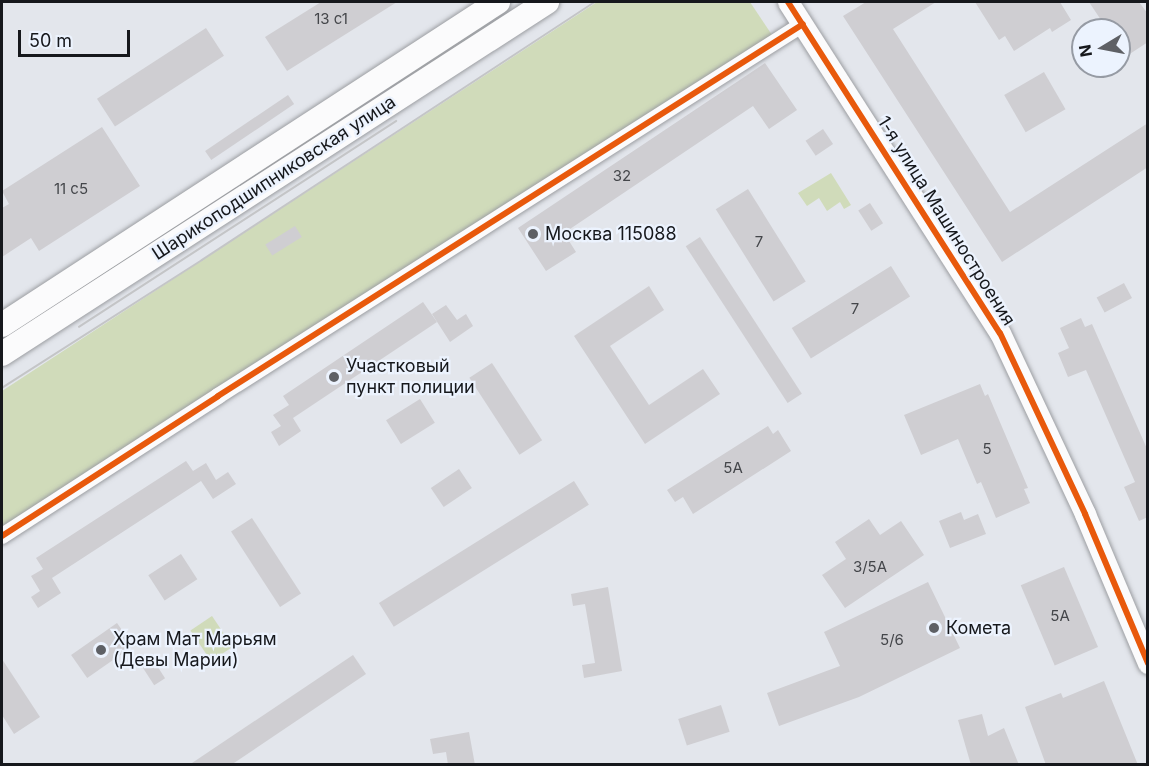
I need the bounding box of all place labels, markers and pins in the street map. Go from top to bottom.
place label: Москва 115088 [545,223,677,245]
marker: Москва 115088 [526,227,540,241]
place label: Участковый пункт полиции [346,356,475,398]
marker: Участковый пункт полиции [327,370,341,384]
place label: Комета [946,617,1011,639]
marker: Комета [927,621,941,635]
place label: Храм Мат Марьям (Девы Марии) [113,629,277,672]
marker: Храм Мат Марьям (Девы Марии) [94,643,108,657]

